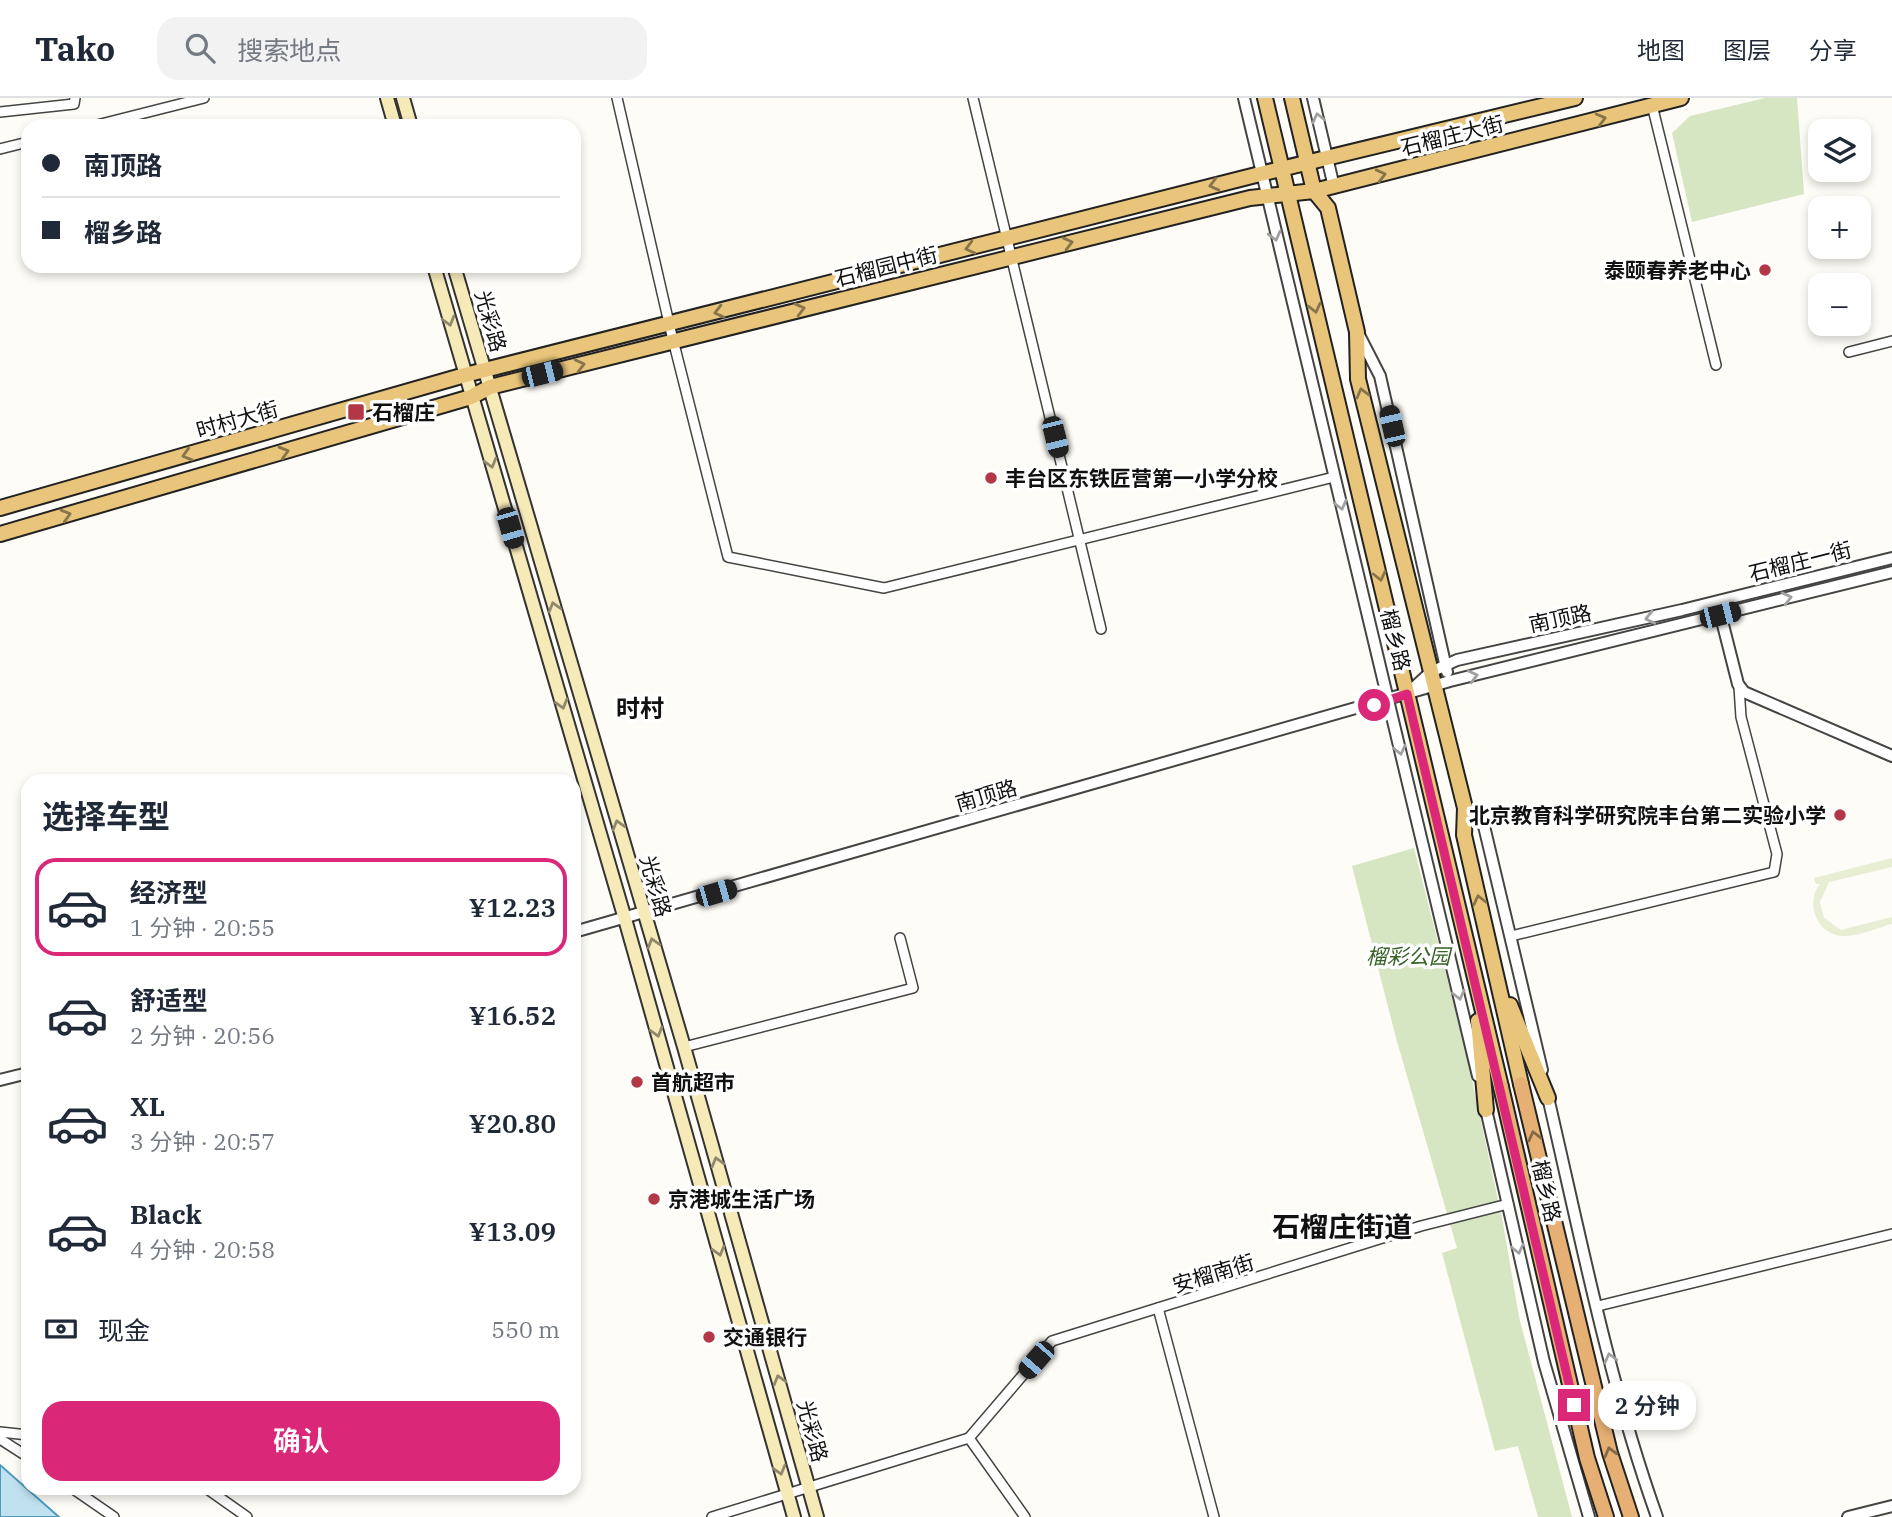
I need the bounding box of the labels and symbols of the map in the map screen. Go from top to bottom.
street label: 石榴庄大街 [1398,109,1506,161]
one-way arrow [1595,112,1607,127]
one-way arrow [1312,113,1326,125]
one-way arrow [1375,169,1387,183]
one-way arrow [1209,177,1221,192]
one-way arrow [1267,230,1281,242]
one-way arrow [1062,237,1074,251]
street label: 石榴园中街 [832,240,940,292]
one-way arrow [964,240,976,254]
place label: 泰颐春养老中心 [1604,256,1751,284]
marker: 泰颐春养老中心 [1757,262,1773,278]
street label: 光彩路 [469,287,513,355]
one-way arrow [1307,301,1321,313]
one-way arrow [794,303,806,317]
one-way arrow [713,304,725,319]
one-way arrow [441,314,456,326]
car [520,359,565,389]
one-way arrow [574,359,586,373]
one-way arrow [1356,387,1370,399]
street label: 时村大街 [193,394,281,444]
place label: 石榴庄 [372,398,435,426]
marker: 石榴庄 [346,402,366,422]
car [1378,403,1407,449]
car [1040,414,1071,460]
one-way arrow [278,445,290,460]
one-way arrow [182,446,194,461]
one-way arrow [482,456,497,468]
place label: 丰台区东铁匠营第一小学分校 [1005,464,1278,492]
marker: 丰台区东铁匠营第一小学分校 [983,470,999,486]
one-way arrow [1333,499,1347,511]
car [495,505,526,551]
one-way arrow [59,509,71,524]
street label: 石榴庄一街 [1746,535,1854,587]
one-way arrow [1371,570,1386,582]
one-way arrow [1780,592,1792,606]
street label: 南顶路 [1526,598,1594,638]
car [1698,600,1743,630]
one-way arrow [548,601,563,613]
street label: 榴乡路 [1375,606,1417,674]
one-way arrow [1644,610,1656,624]
one-way arrow [1467,669,1479,684]
route start [1358,689,1390,721]
district label: 时村 [616,692,664,724]
one-way arrow [553,698,568,710]
one-way arrow [1392,744,1407,756]
street label: 南顶路 [952,773,1020,817]
place label: 北京教育科学研究院丰台第二实验小学 [1469,801,1826,829]
marker: 北京教育科学研究院丰台第二实验小学 [1832,807,1848,823]
one-way arrow [612,819,627,831]
street label: 光彩路 [634,852,678,920]
car [693,877,740,909]
one-way arrow [1473,894,1487,906]
one-way arrow [647,937,661,949]
park label: 榴彩公园 [1366,942,1453,970]
one-way arrow [1450,989,1465,1001]
one-way arrow [649,1026,663,1038]
place label: 首航超市 [651,1068,735,1096]
marker: 首航超市 [629,1074,645,1090]
one-way arrow [1527,1130,1542,1142]
one-way arrow [710,1156,725,1168]
street label: 榴乡路 [1526,1157,1568,1225]
place label: 京港城生活广场 [668,1185,815,1213]
marker: 京港城生活广场 [646,1191,662,1207]
district label: 石榴庄街道 [1272,1208,1412,1245]
one-way arrow [1510,1243,1524,1255]
one-way arrow [710,1245,725,1257]
street label: 安榴南街 [1169,1247,1257,1299]
place label: 交通银行 [723,1323,807,1351]
marker: 交通银行 [701,1329,717,1345]
car [1015,1337,1058,1383]
one-way arrow [1604,1352,1618,1364]
one-way arrow [773,1375,787,1387]
callout: 2 分钟 [1598,1380,1696,1430]
route end [1558,1389,1590,1421]
street label: 光彩路 [791,1397,835,1465]
one-way arrow [1604,1446,1619,1458]
one-way arrow [772,1464,787,1476]

